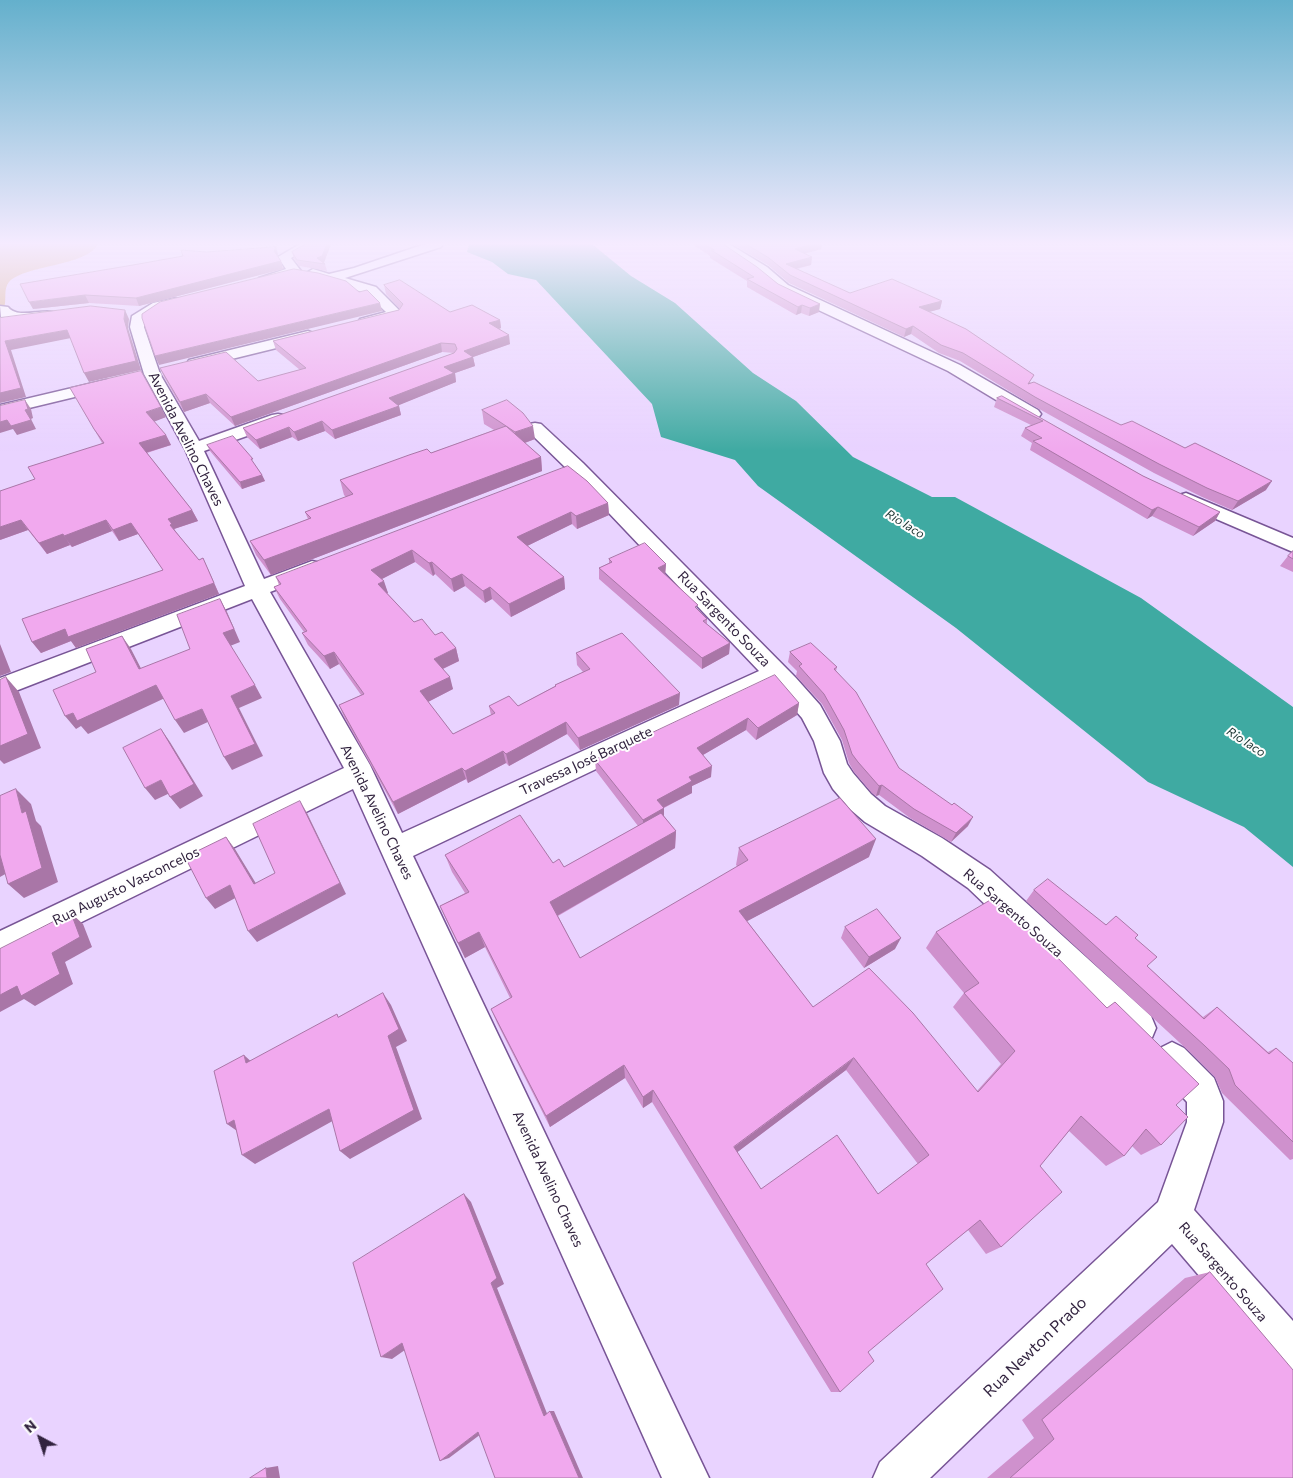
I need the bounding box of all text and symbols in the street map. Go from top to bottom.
street label: Avenida Avelino Chaves [145,369,227,509]
water label: Rio Iaco [883,506,927,542]
street label: Rua Sargento Souza [674,568,774,670]
street label: Travessa José Barquete [517,723,655,799]
water label: Rio Iaco [1224,724,1268,760]
street label: Avenida Avelino Chaves [337,742,417,882]
street label: Rua Augusto Vasconcelos [50,843,202,929]
street label: Rua Sargento Souza [960,865,1066,961]
street label: Avenida Avelino Chaves [509,1108,587,1250]
street label: Rua Sargento Souza [1175,1219,1271,1325]
street label: Rua Newton Prado [979,1293,1091,1401]
north arrow [15,1413,65,1463]
text: N [21,1416,40,1436]

